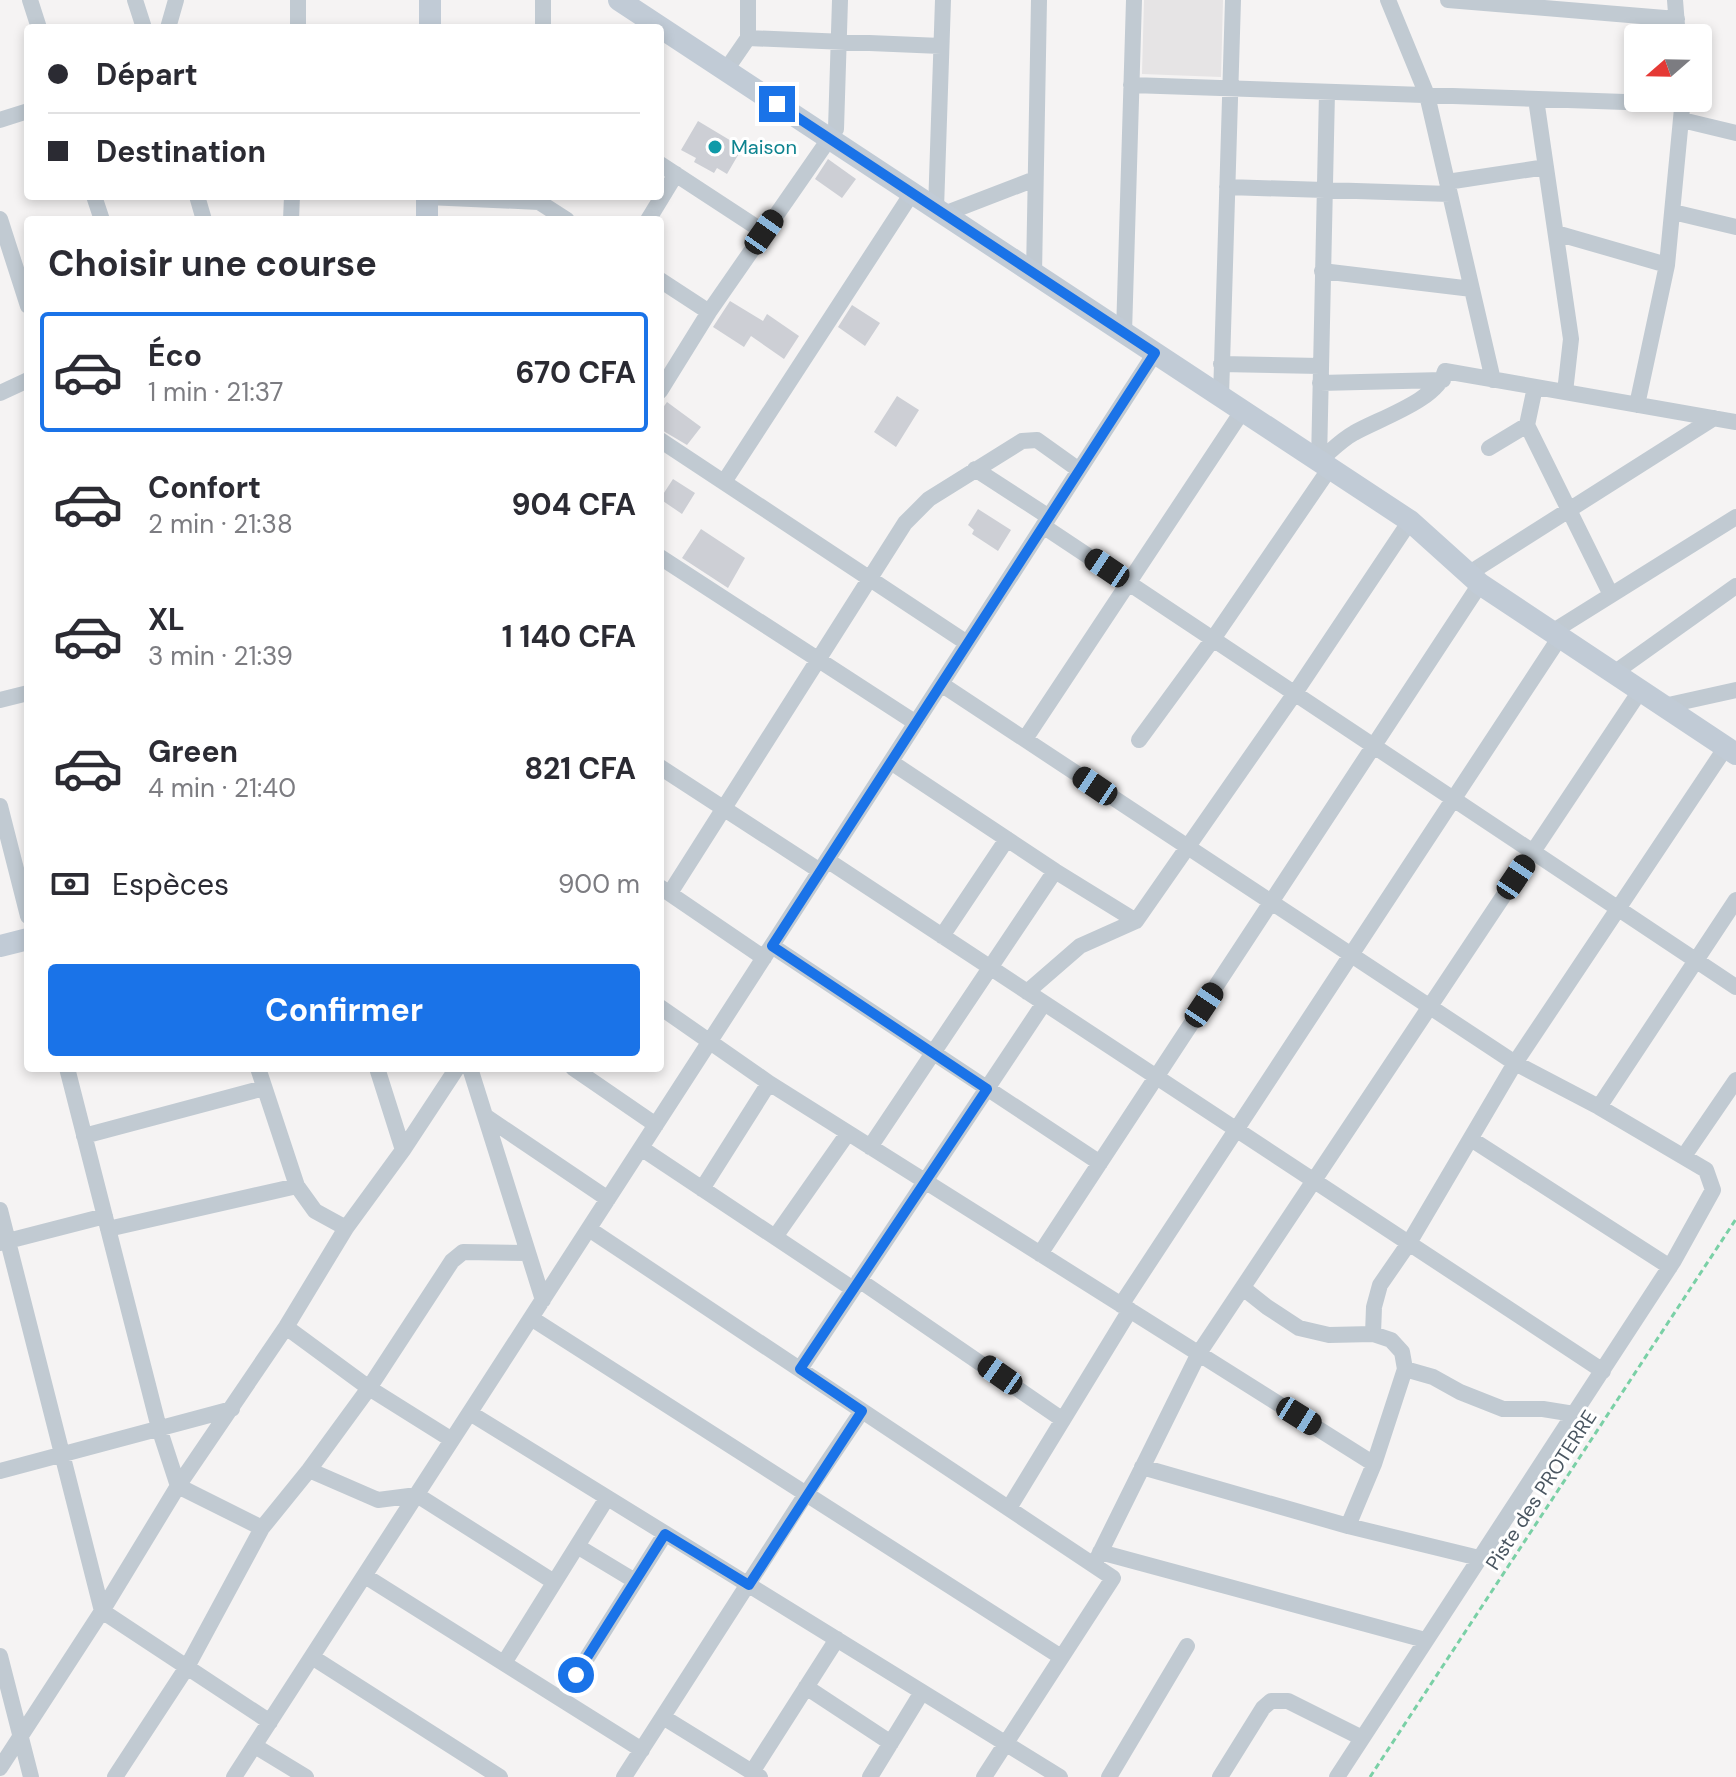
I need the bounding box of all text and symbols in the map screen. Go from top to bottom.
north arrow [1624,24,1712,112]
map controls [1624,24,1712,112]
text: Départ [96,55,198,94]
route end [759,86,795,122]
text: Destination [96,132,266,171]
place label: Maison [731,134,797,160]
marker: Maison [706,138,724,156]
car [740,205,788,259]
text: Choisir une course [48,240,377,287]
icon: car [52,336,124,408]
text: Éco [148,336,202,375]
text: 670 CFA [515,353,636,392]
text: 1 min · 21:37 [148,375,284,409]
icon: car [52,468,124,540]
text: Confort [148,468,261,507]
text: 904 CFA [511,485,636,524]
text: 2 min · 21:38 [148,507,293,541]
car [1080,545,1134,591]
icon: car [52,600,124,672]
text: XL [148,600,185,639]
text: 1 140 CFA [502,617,636,656]
text: 3 min · 21:39 [148,639,293,673]
icon: car [52,732,124,804]
text: Green [148,732,238,771]
text: 821 CFA [524,749,636,788]
car [1068,763,1122,809]
text: 4 min · 21:40 [148,771,296,805]
car [1493,850,1539,904]
icon: cash [48,862,92,906]
text: Espèces [112,865,229,904]
text: 900 m [558,867,640,901]
button: Confirmer [48,964,640,1056]
car [1181,978,1227,1032]
car [973,1351,1027,1399]
car [1272,1393,1326,1439]
street label: Piste des PROTERRE [1480,1405,1602,1575]
route start [558,1657,594,1693]

